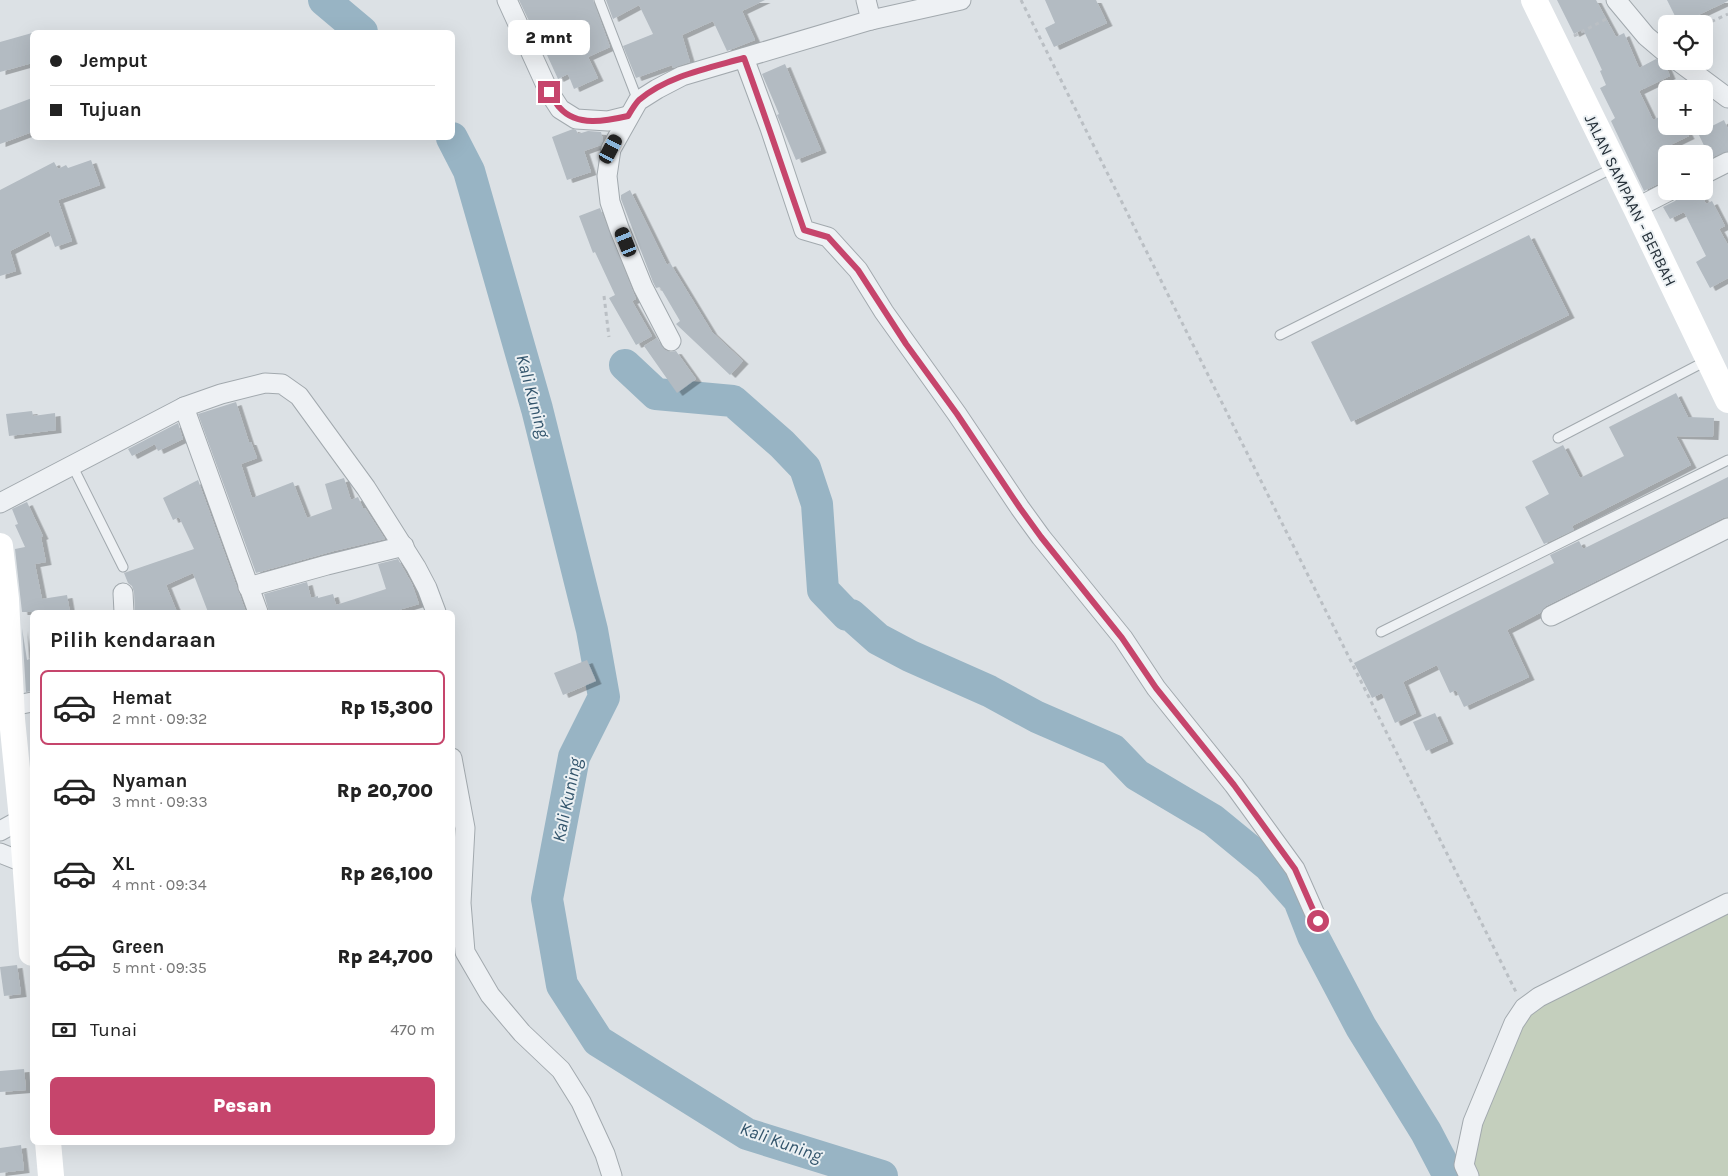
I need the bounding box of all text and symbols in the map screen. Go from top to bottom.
map controls [1658,15,1713,200]
button: locate [1658,15,1713,70]
callout: 2 mnt [508,19,590,54]
text: 2 mnt [526,28,572,47]
text: Jemput [80,50,148,72]
button: + [1658,80,1713,135]
route end [538,81,560,103]
text: Tujuan [80,99,142,121]
street label: JALAN SAMPAAN - BERBAH [1581,111,1680,289]
car [597,132,624,166]
button: − [1658,145,1713,200]
car [613,225,638,259]
water label: Kali Kuning [511,352,555,441]
text: Pilih kendaraan [50,627,216,653]
icon: car [52,685,97,730]
text: Hemat [112,687,172,709]
text: Rp 15,300 [341,697,433,719]
text: 2 mnt · 09:32 [112,709,207,728]
water label: Kali Kuning [547,755,587,844]
icon: car [52,768,97,813]
text: Nyaman [112,770,187,792]
text: Rp 20,700 [337,780,433,802]
text: 3 mnt · 09:33 [112,792,208,811]
icon: car [52,851,97,896]
text: XL [112,853,134,875]
text: Rp 26,100 [340,863,433,885]
text: 4 mnt · 09:34 [112,875,207,894]
route start [1307,910,1329,932]
icon: car [52,934,97,979]
text: Green [112,936,164,958]
text: Rp 24,700 [338,946,433,968]
text: 5 mnt · 09:35 [112,958,207,977]
icon: cash [50,1016,78,1044]
text: Tunai [90,1019,137,1041]
text: 470 m [390,1020,435,1039]
button: Pesan [50,1077,435,1135]
water label: Kali Kuning [737,1117,826,1167]

